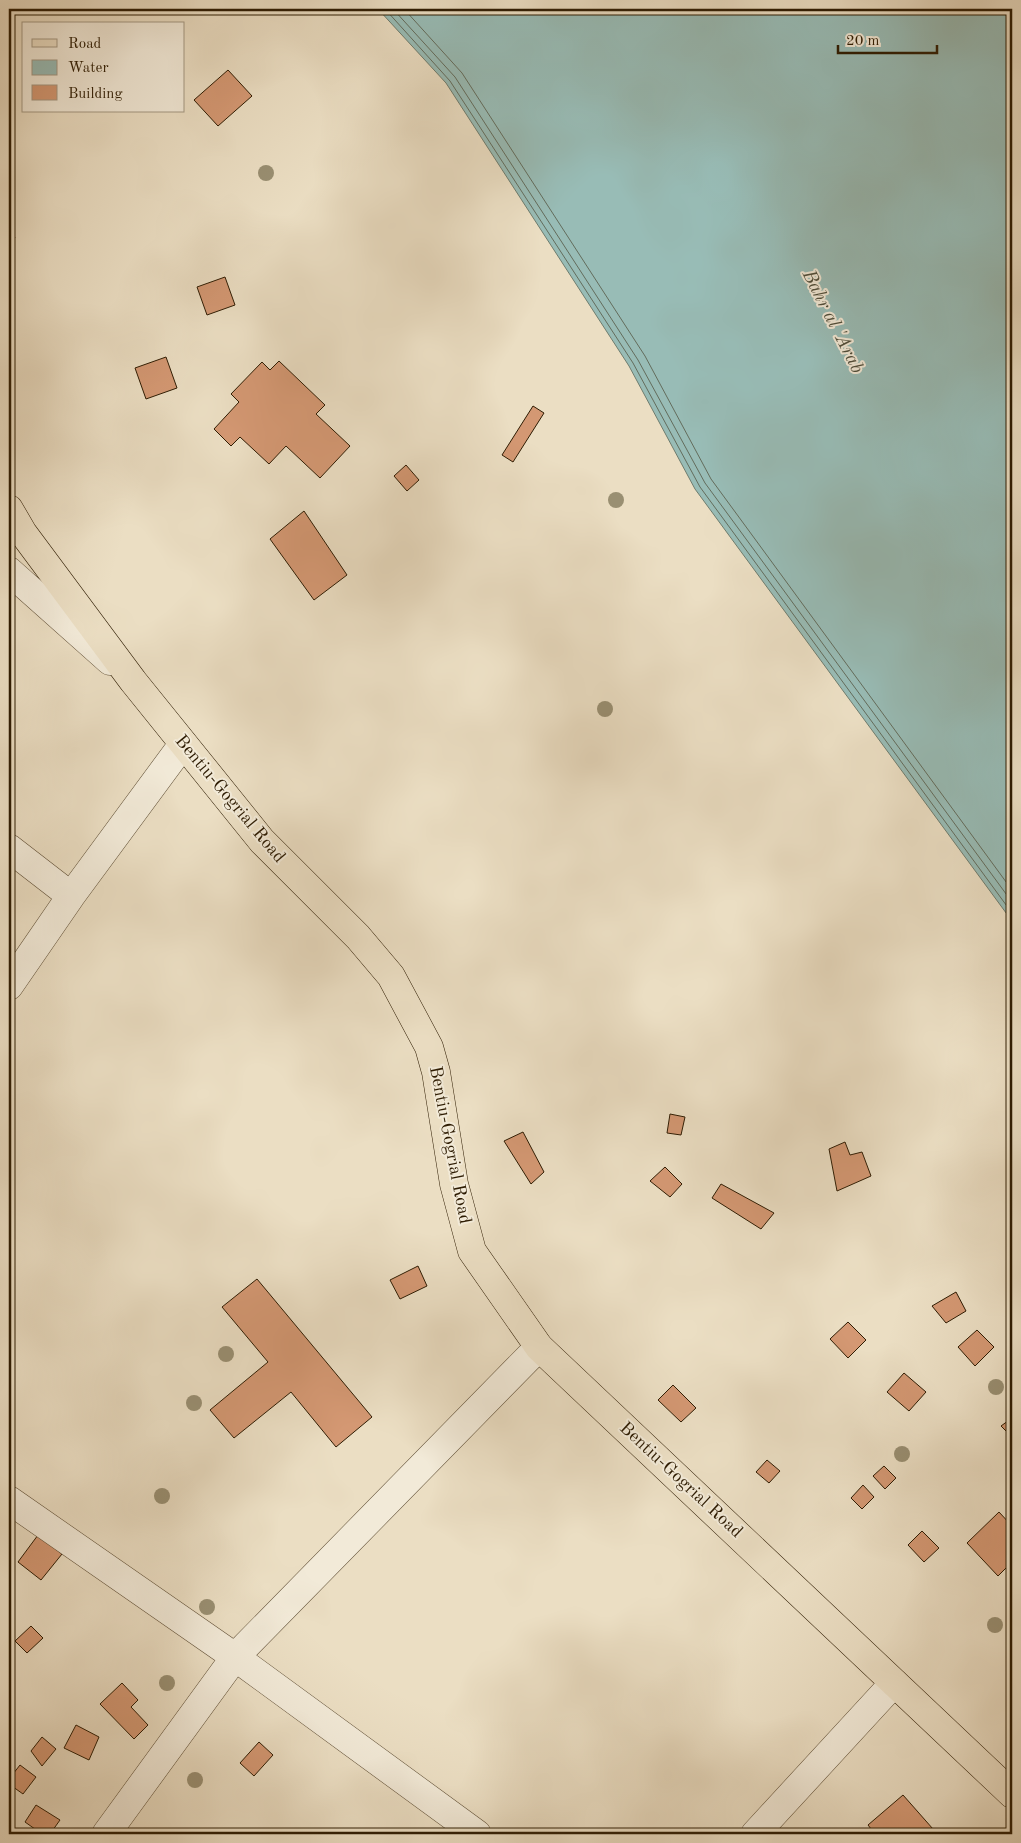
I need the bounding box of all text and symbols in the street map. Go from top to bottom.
legend [22,22,185,112]
scale bar [838,22,937,54]
text: 20 m [846,34,880,49]
text: Road [68,37,102,52]
text: Water [68,61,109,76]
text: Building [68,87,123,102]
water label: Bahr al 'Arab [797,266,866,377]
street label: Bentiu-Gogrial Road [171,732,289,866]
street label: Bentiu-Gogrial Road [426,1064,474,1226]
street label: Bentiu-Gogrial Road [616,1419,746,1541]

